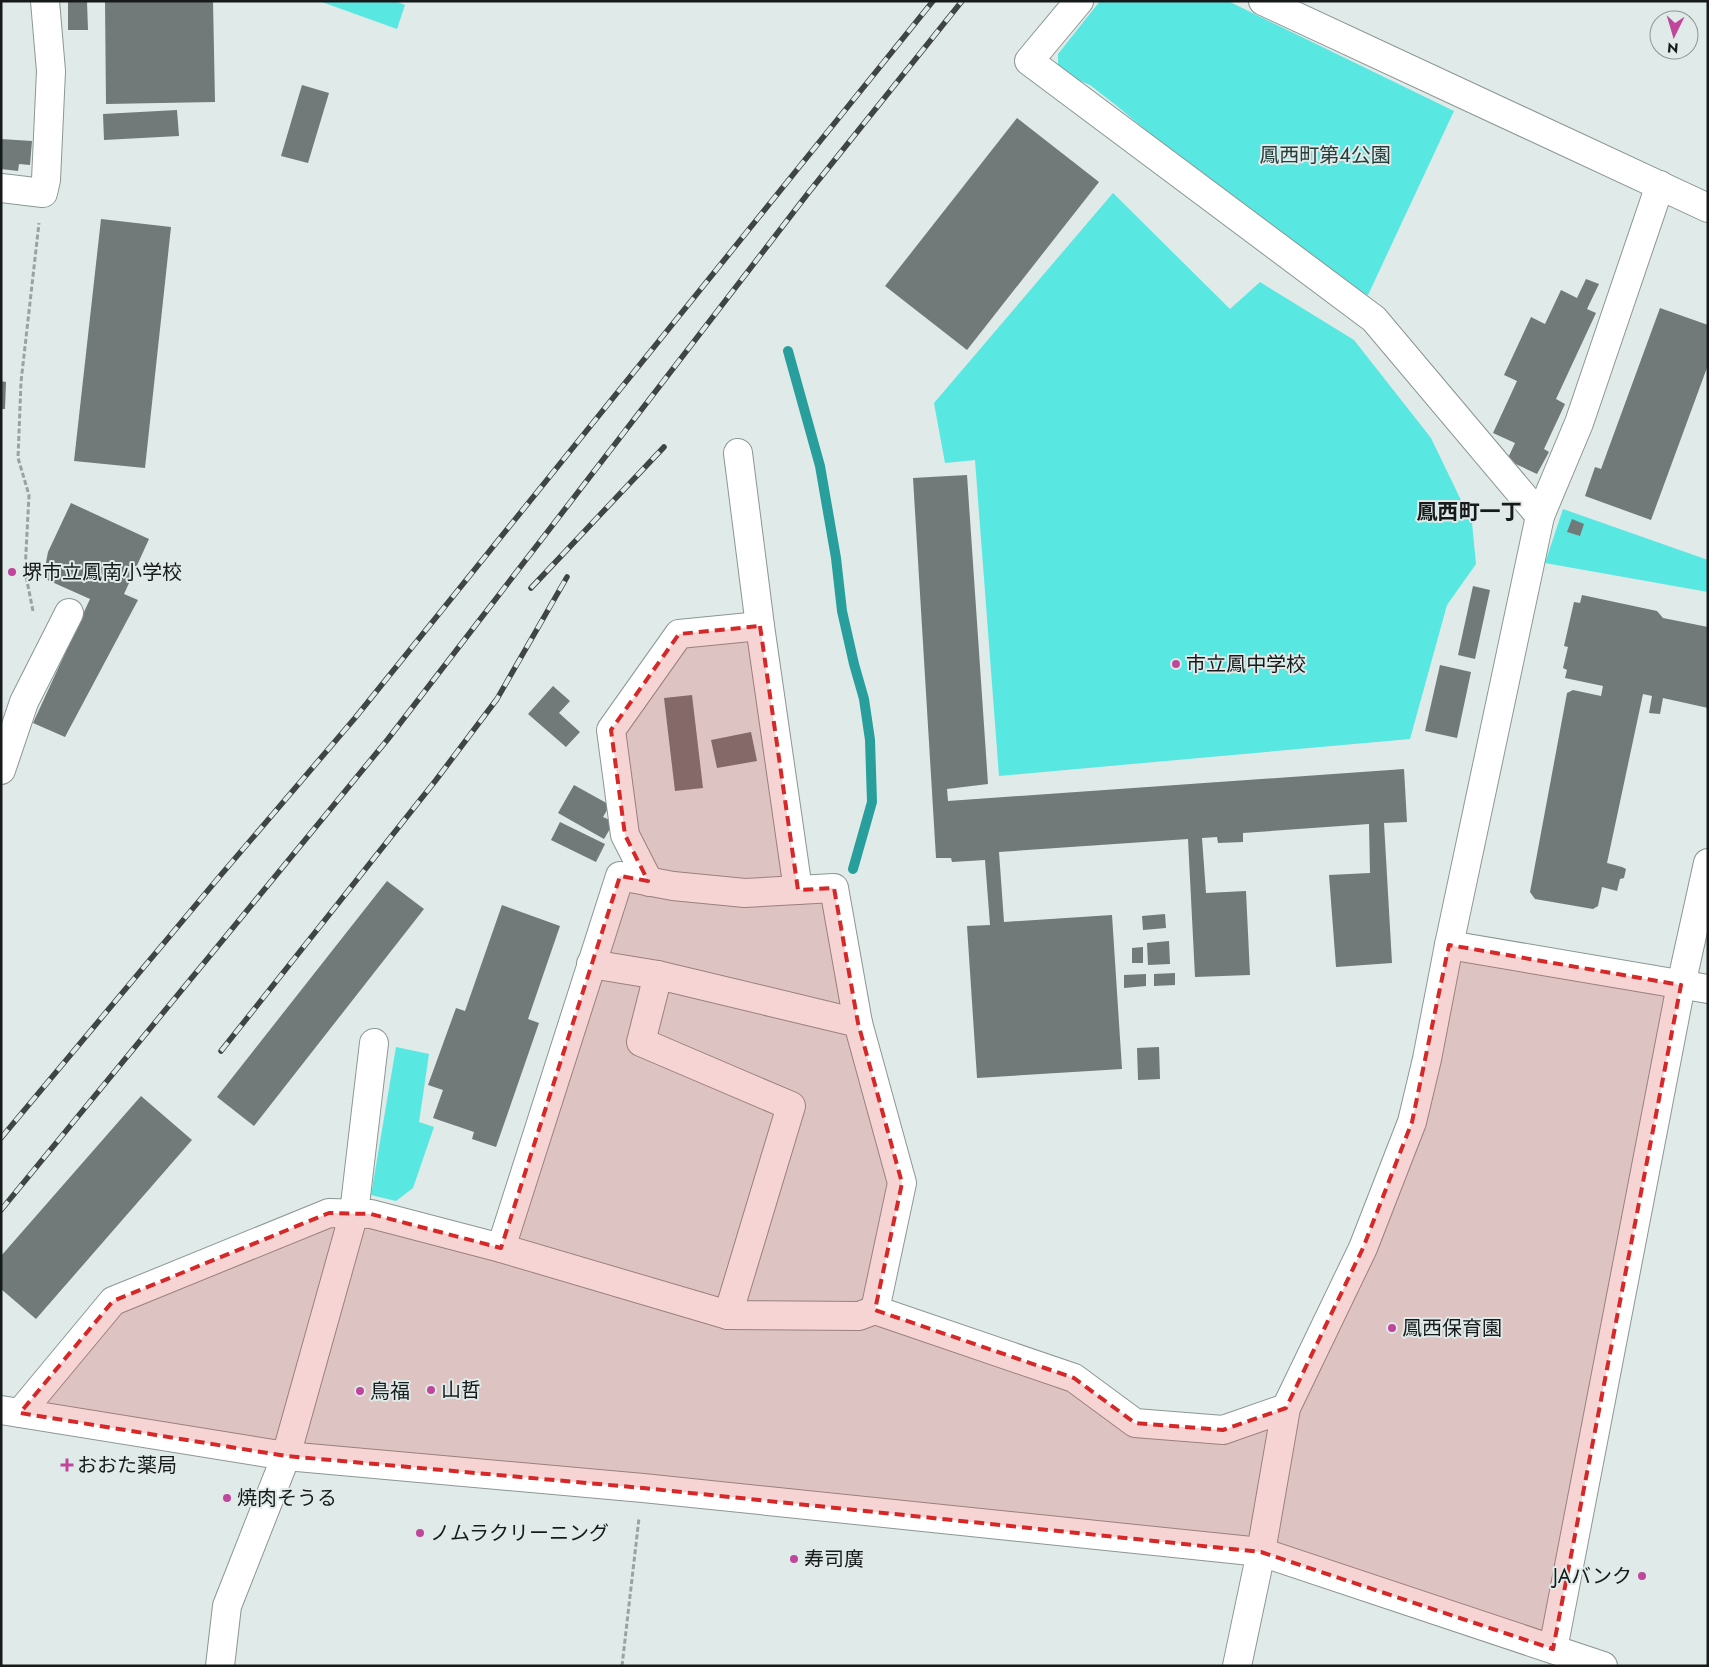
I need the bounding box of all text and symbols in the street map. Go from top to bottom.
north arrow [1649,10,1699,60]
text: N [1666,38,1679,58]
park label: 鳳西町第4公園 [1259,141,1391,170]
district label: 鳳西町一丁 [1417,497,1522,527]
place label: 堺市立鳳南小学校 [22,558,182,587]
marker: 堺市立鳳南小学校 [6,566,18,578]
place label: 市立鳳中学校 [1186,650,1306,679]
marker: 市立鳳中学校 [1170,658,1182,670]
place label: 鳳西保育園 [1402,1314,1502,1343]
marker: 鳳西保育園 [1386,1322,1398,1334]
place label: 山哲 [441,1376,481,1405]
place label: 鳥福 [370,1377,410,1406]
marker: 山哲 [425,1384,437,1396]
marker: 鳥福 [354,1385,366,1397]
place label: おおた薬局 [77,1451,177,1480]
marker: おおた薬局 [61,1459,73,1471]
place label: 焼肉そうる [237,1484,337,1513]
marker: 焼肉そうる [221,1492,233,1504]
place label: ノムラクリーニング [430,1519,609,1548]
marker: ノムラクリーニング [414,1527,426,1539]
place label: 寿司廣 [804,1545,864,1574]
marker: 寿司廣 [788,1553,800,1565]
place label: JAバンク [1550,1562,1632,1591]
marker: JAバンク [1636,1570,1648,1582]

